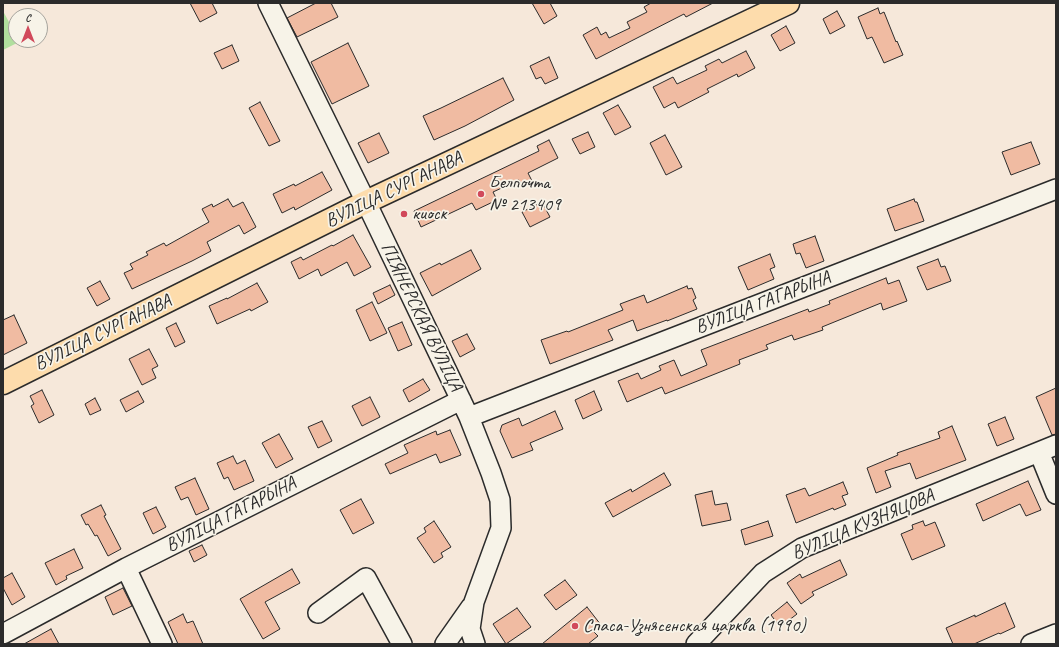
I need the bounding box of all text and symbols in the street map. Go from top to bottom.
north arrow [8,8,48,48]
text: С [25,10,31,24]
street label: ВУЛІЦА СУРГАНАВА [322,147,466,233]
place label: Белпочта № 213409 [489,172,561,216]
marker: Белпочта № 213409 [476,189,486,199]
place label: киоск [412,203,446,225]
marker: киоск [399,209,409,219]
street label: ПІЯНЕРСКАЯ ВУЛІЦА [375,239,467,395]
street label: ВУЛІЦА ГАГАРЫНА [692,267,834,339]
street label: ВУЛІЦА СУРГАНАВА [31,290,175,376]
street label: ВУЛІЦА ГАГАРЫНА [162,472,300,558]
street label: ВУЛІЦА КУЗНЯЦОВА [788,485,938,565]
place label: Спаса-Узнясенская царква (1990) [583,615,806,637]
marker: Спаса-Узнясенская царква (1990) [570,621,580,631]

